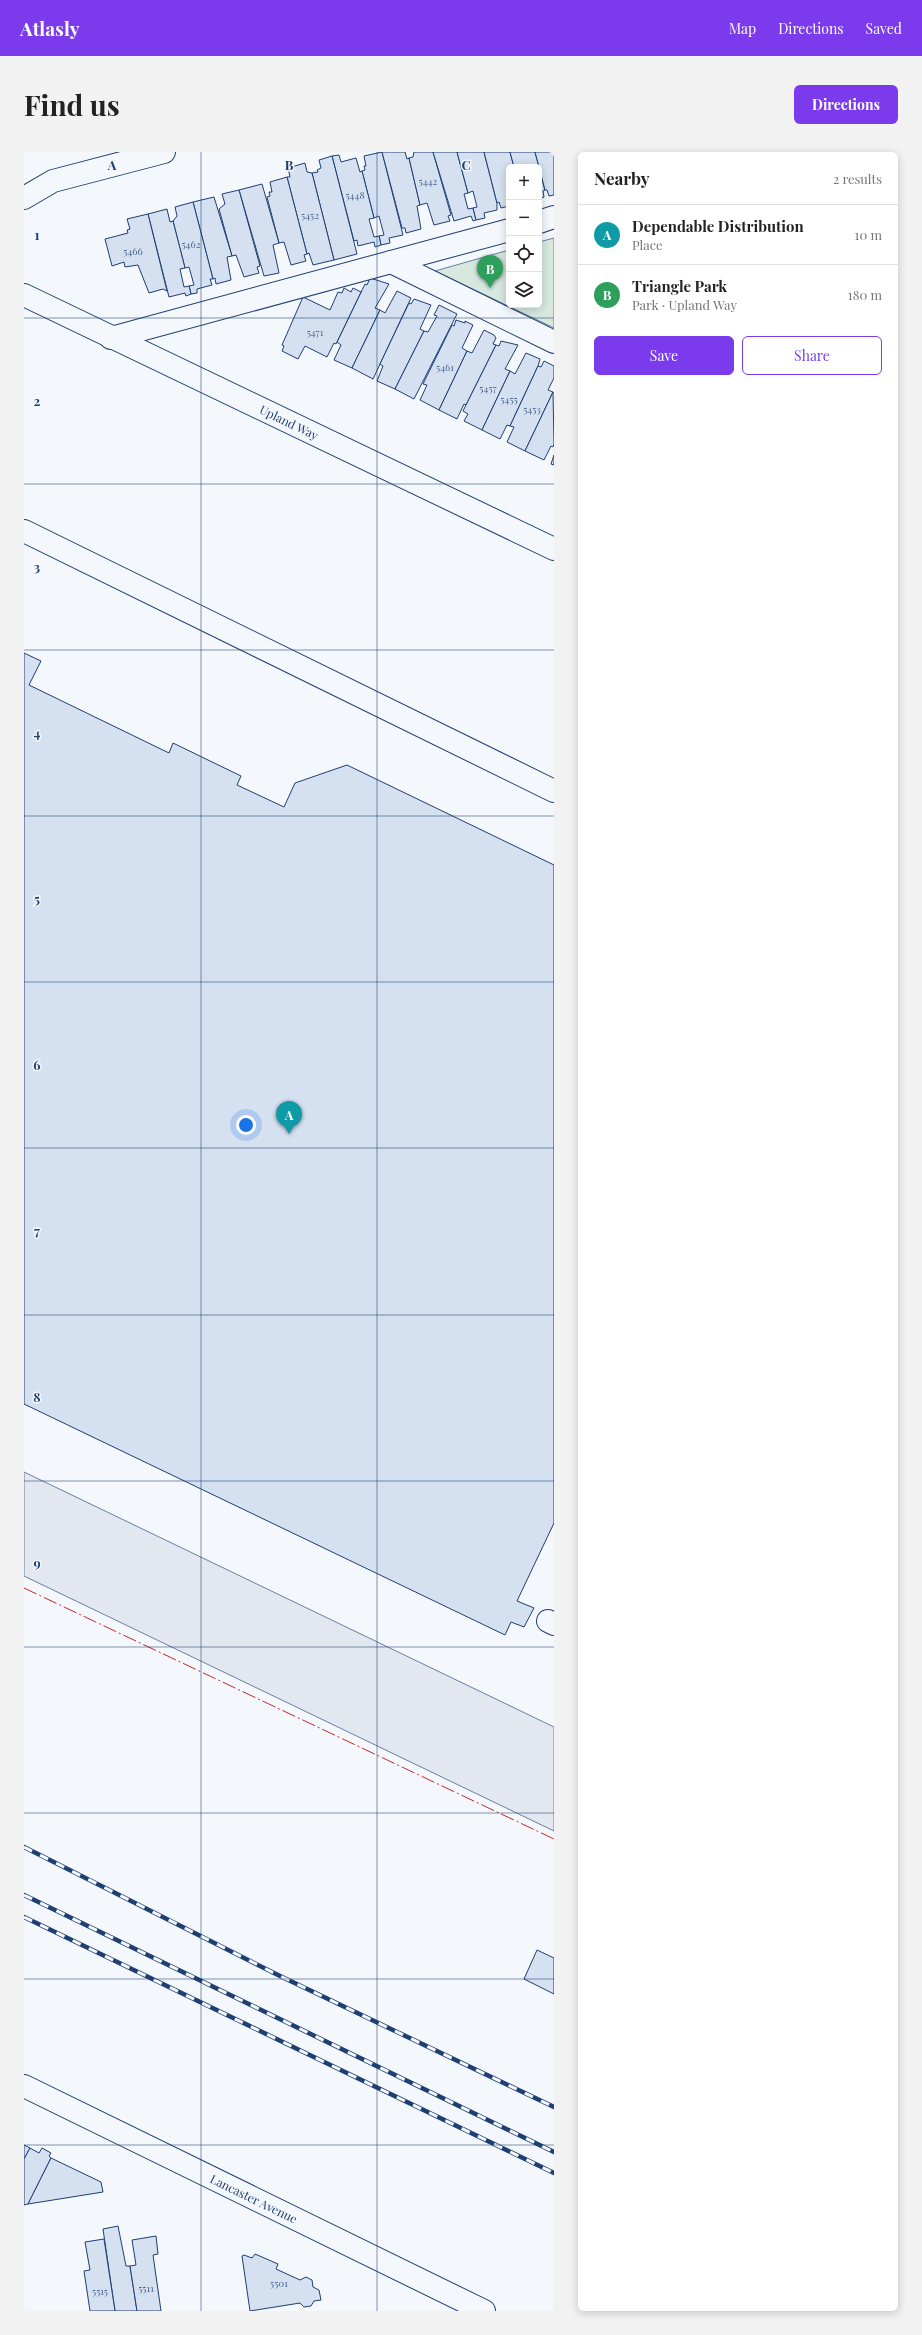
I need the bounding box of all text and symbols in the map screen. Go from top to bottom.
text: Atlasly [20,15,80,41]
text: Map [729,19,756,38]
text: Directions [778,19,844,38]
text: Saved [866,19,902,38]
button: Directions [794,85,898,124]
text: Find us [24,86,120,123]
text: A [107,156,117,173]
text: B [285,156,294,173]
text: C [461,156,471,173]
map controls [506,164,542,308]
button: + [506,164,542,200]
text: Nearby [594,167,649,189]
text: 2 results [833,170,882,187]
house number: 5442 [419,174,438,188]
house number: 5448 [345,188,365,202]
button: − [506,200,542,236]
house number: 5452 [301,208,319,222]
text: Dependable Distribution [632,216,804,236]
text: 1 [35,226,40,243]
text: A [603,226,611,243]
text: 10 m [855,226,882,243]
button: locate [506,236,542,272]
text: Place [632,236,663,253]
house number: 5462 [181,237,201,251]
house number: 5466 [123,244,143,258]
pin: B [477,255,503,288]
button: layers [506,272,542,308]
text: Triangle Park [632,276,727,296]
text: B [603,286,611,303]
text: 180 m [848,286,882,303]
text: Park · Upland Way [632,296,737,313]
house number: 5471 [307,325,324,339]
button: Save [594,336,734,375]
button: Share [742,336,882,375]
house number: 5461 [436,360,454,374]
house number: 5457 [479,381,497,395]
text: 2 [34,392,41,409]
house number: 5455 [500,392,518,406]
street label: Upland Way [257,401,321,443]
house number: 5453 [523,402,541,416]
text: 3 [34,558,40,575]
text: 4 [34,724,41,741]
text: 5 [34,890,40,907]
text: 6 [33,1056,41,1073]
pin: A [276,1101,302,1134]
your location [236,1115,256,1135]
text: 7 [34,1222,40,1239]
text: 8 [33,1388,41,1405]
text: 9 [33,1554,41,1571]
street label: Lancaster Avenue [208,2170,300,2227]
house number: 5501 [270,2276,288,2290]
house number: 5511 [138,2281,154,2295]
house number: 5515 [92,2284,108,2298]

